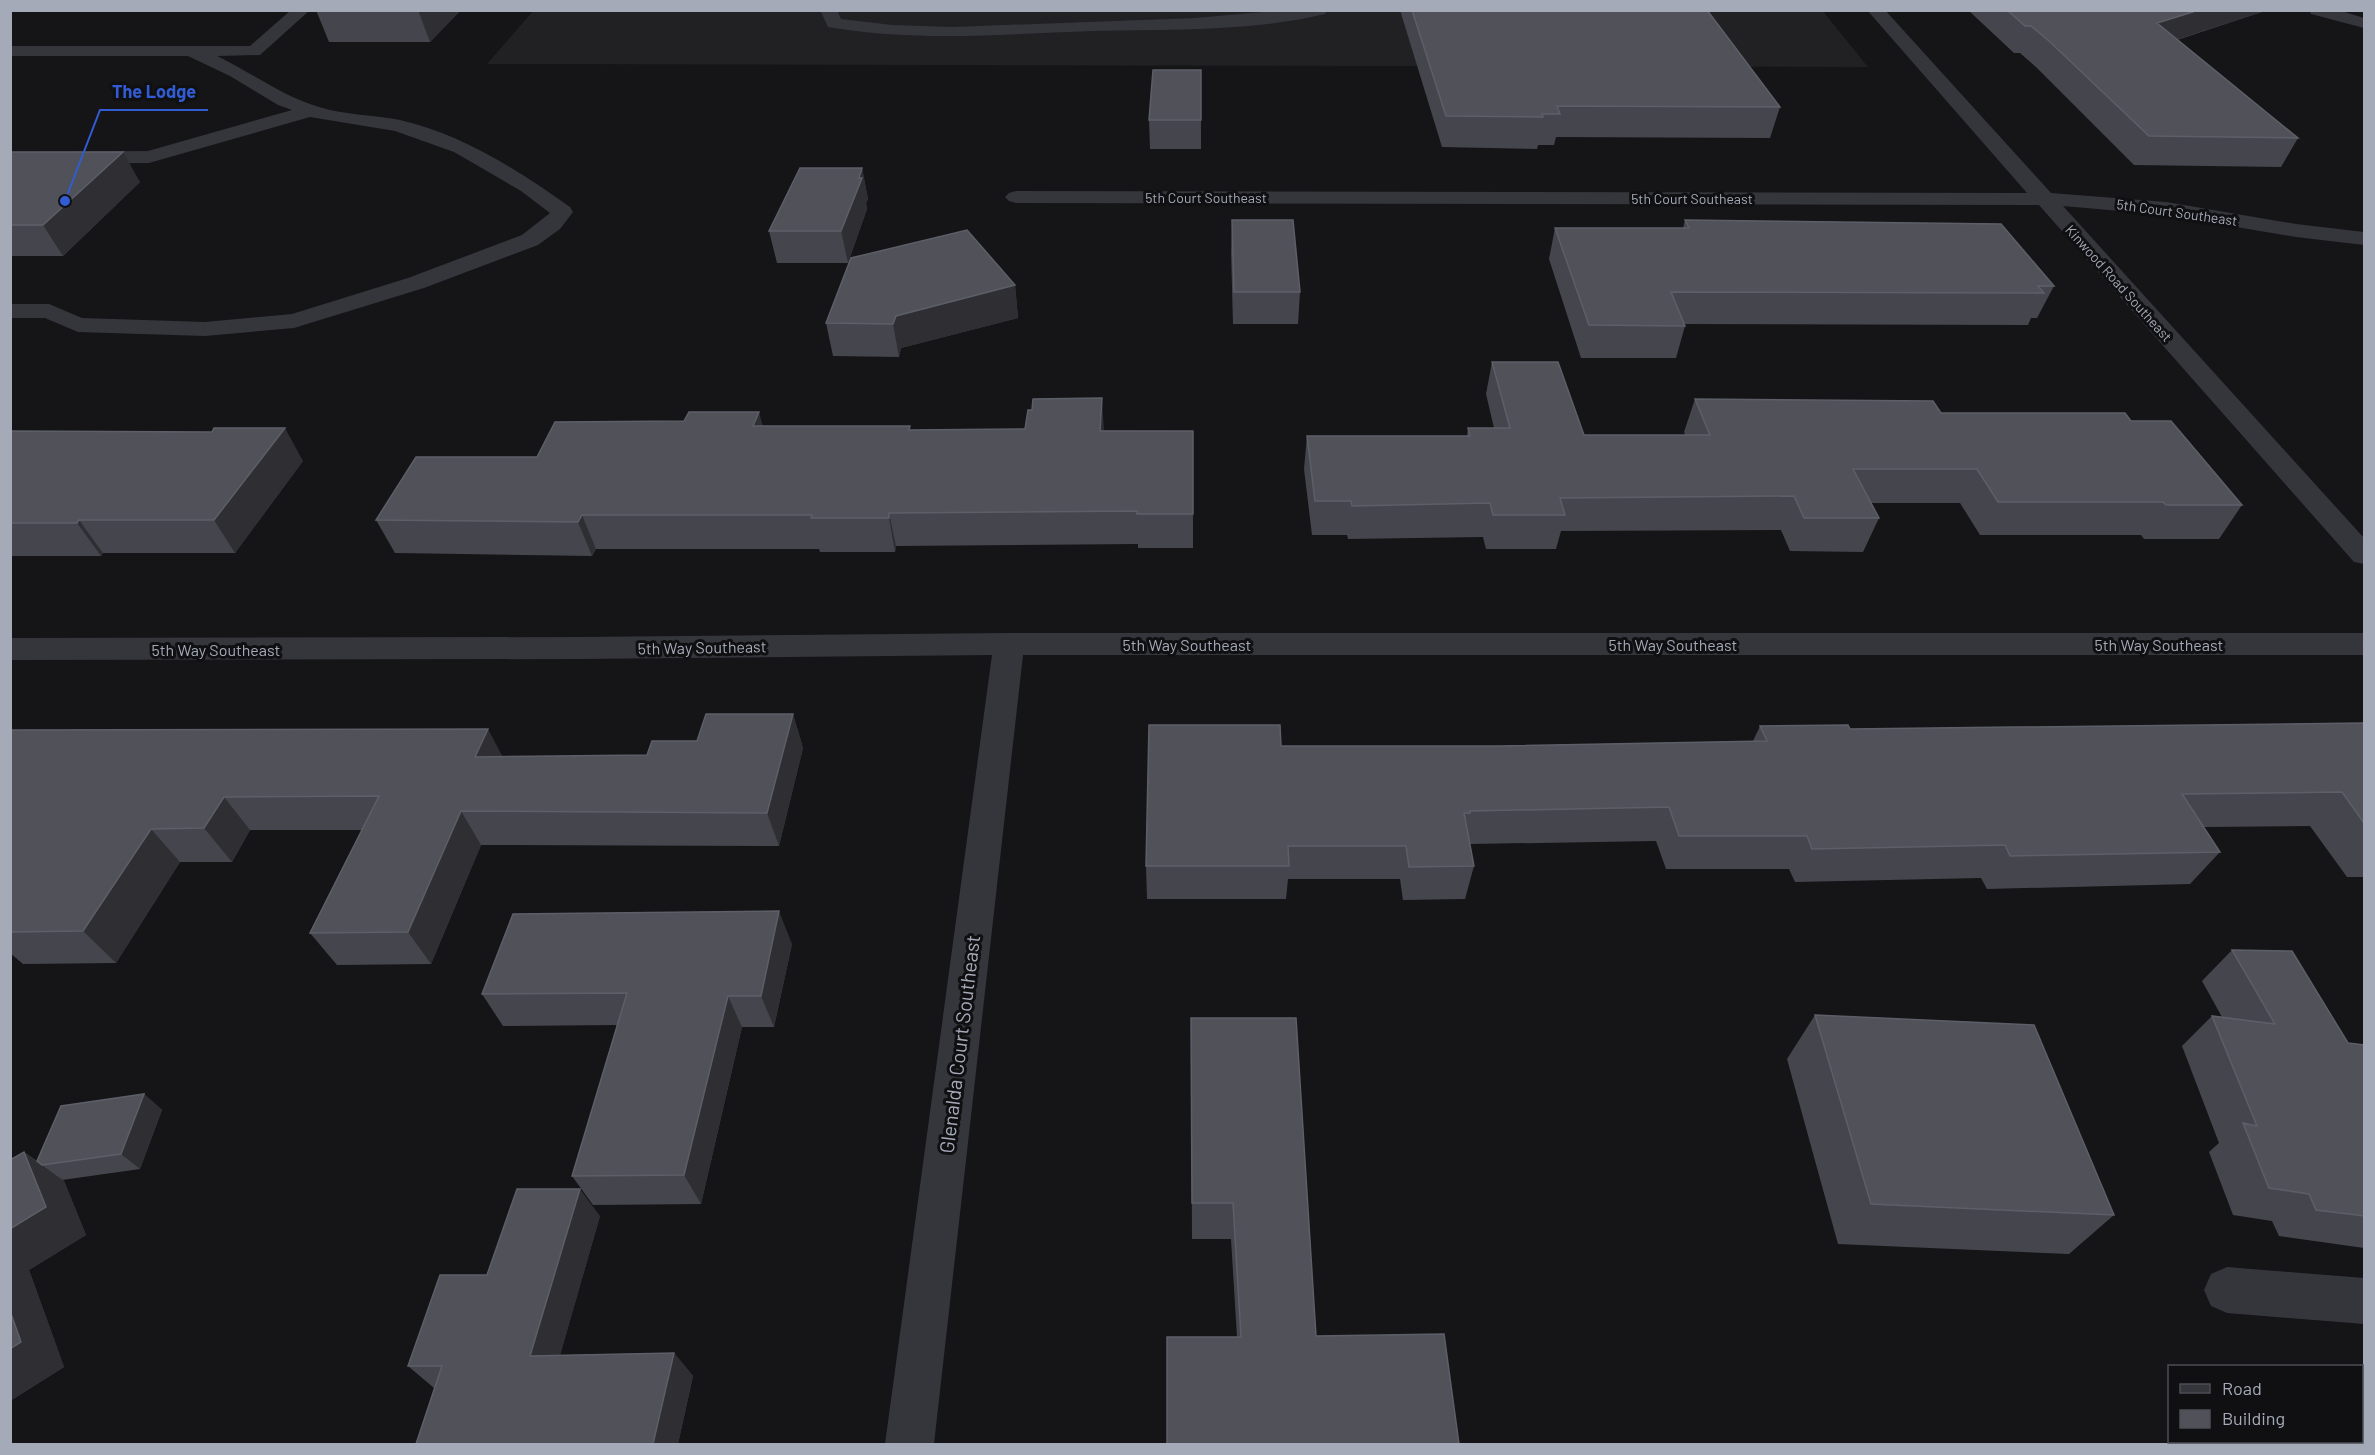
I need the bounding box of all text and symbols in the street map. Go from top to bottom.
callout: The Lodge [100,74,208,110]
text: The Lodge [112,80,196,102]
street label: 5th Court Southeast [1145,189,1267,206]
street label: 5th Court Southeast [1631,190,1753,207]
street label: 5th Court Southeast [2116,195,2238,229]
street label: Kinwood Road Southeast [2062,221,2176,345]
street label: 5th Way Southeast [1123,635,1251,654]
street label: 5th Way Southeast [1609,635,1737,654]
street label: 5th Way Southeast [2095,635,2223,654]
street label: 5th Way Southeast [637,636,767,658]
street label: 5th Way Southeast [152,640,280,659]
street label: Glenalda Court Southeast [934,933,984,1155]
legend [2168,1365,2363,1443]
text: Road [2222,1377,2262,1399]
text: Building [2222,1407,2285,1429]

